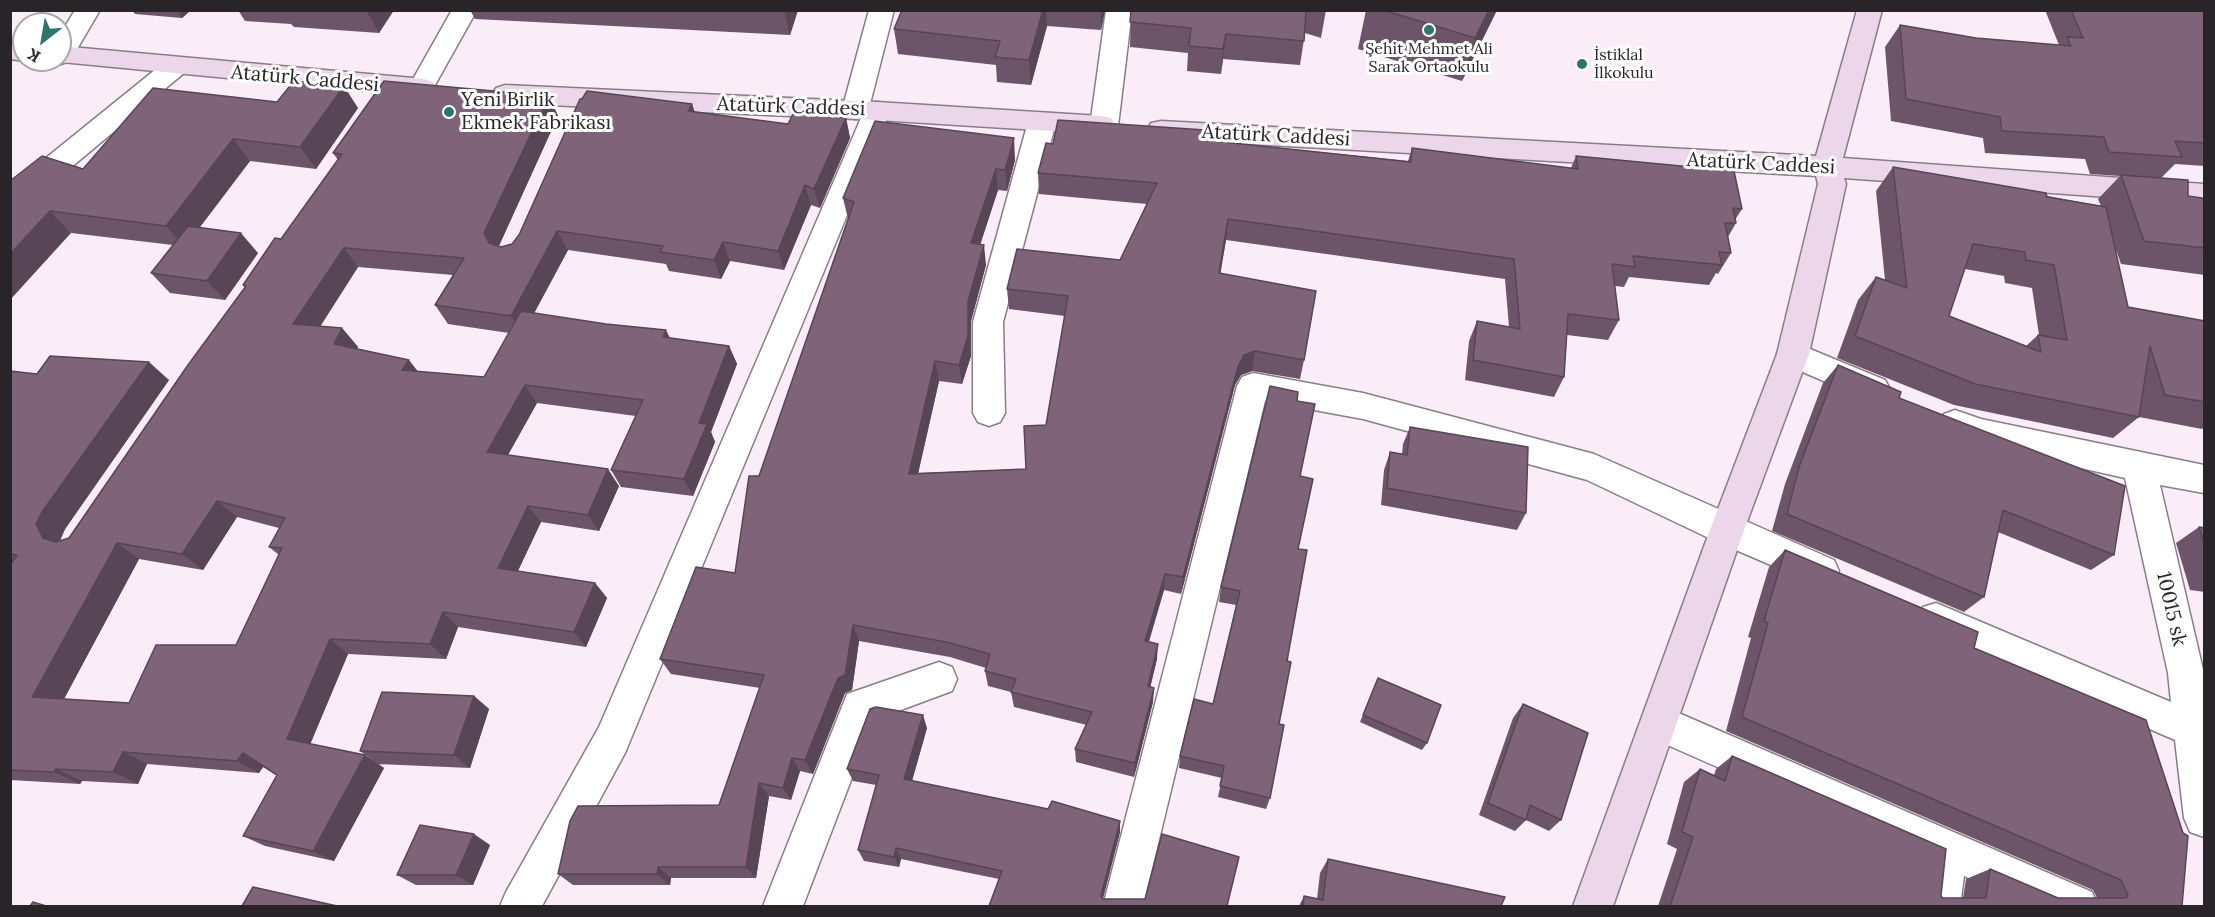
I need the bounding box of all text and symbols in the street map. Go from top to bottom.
north arrow [12,12,72,72]
marker: Şehit Mehmet Ali Sarak Ortaokulu [1422,23,1436,37]
place label: Şehit Mehmet Ali Sarak Ortaokulu [1365,39,1493,77]
text: K [24,44,44,67]
place label: İstiklal İlkokulu [1594,45,1654,83]
marker: İstiklal İlkokulu [1575,57,1589,71]
street label: Atatürk Caddesi [230,61,380,97]
place label: Yeni Birlik Ekmek Fabrikası [461,88,611,135]
street label: Atatürk Caddesi [716,92,866,122]
marker: Yeni Birlik Ekmek Fabrikası [442,105,456,119]
street label: Atatürk Caddesi [1201,120,1351,152]
street label: Atatürk Caddesi [1686,148,1836,180]
street label: 10015 sk [2151,569,2191,649]

